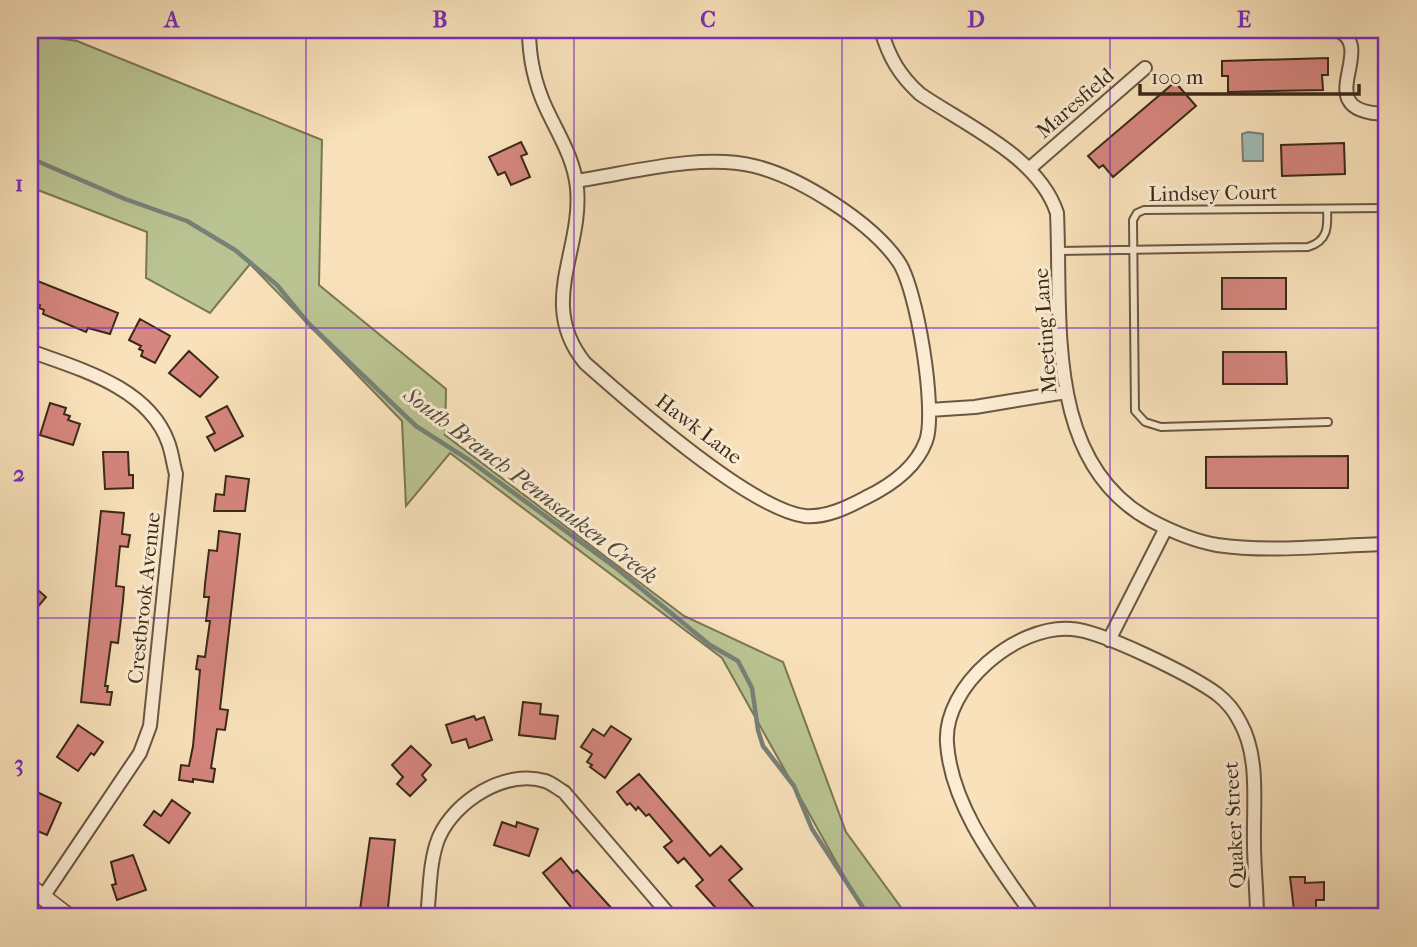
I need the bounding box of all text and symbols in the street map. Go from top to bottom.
text: A [163,6,181,33]
text: B [433,6,448,33]
text: C [700,6,716,33]
text: D [967,6,985,33]
text: E [1237,6,1251,33]
scale bar [1140,52,1359,96]
street label: Maresfield [1031,62,1119,143]
text: 100 m [1151,65,1204,89]
text: 1 [15,170,23,197]
street label: Lindsey Court [1148,180,1278,206]
street label: Meeting Lane [1029,267,1061,395]
water label: South Branch Pennsauken Creek [398,381,663,590]
street label: Hawk Lane [651,389,747,469]
text: 2 [13,460,25,487]
street label: Crestbrook Avenue [123,511,165,685]
text: 3 [14,750,24,777]
street label: Quaker Street [1219,760,1249,889]

